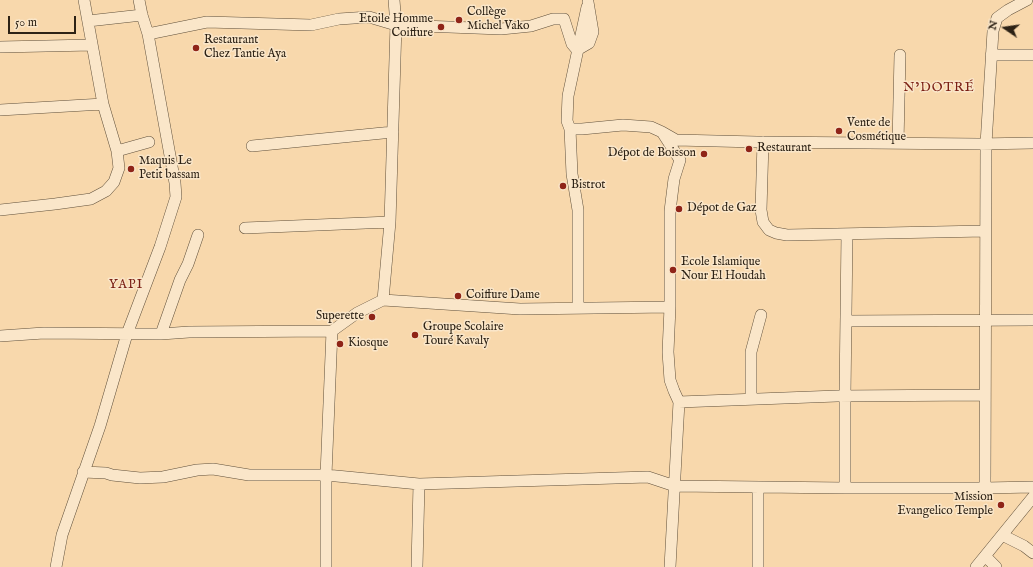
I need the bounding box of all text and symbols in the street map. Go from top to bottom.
place label: Collège Michel Vako [467,6,529,34]
scale bar [10,8,78,34]
north arrow [985,8,1025,48]
place label: Etoile Homme Coiffure [359,13,433,41]
text: 50 m [15,15,37,30]
marker: Collège Michel Vako [454,15,464,25]
text: N [985,19,1001,32]
marker: Etoile Homme Coiffure [436,22,446,32]
place label: Restaurant Chez Tantie Aya [204,34,286,62]
marker: Restaurant Chez Tantie Aya [191,43,201,53]
district label: N’DOTRÉ [903,80,975,96]
place label: Vente de Cosmétique [847,117,906,145]
marker: Vente de Cosmétique [834,126,844,136]
place label: Restaurant [757,142,811,156]
marker: Restaurant [744,144,754,154]
place label: Dépot de Boisson [608,147,696,161]
marker: Dépot de Boisson [699,149,709,159]
place label: Maquis Le Petit bassam [139,155,200,183]
marker: Maquis Le Petit bassam [126,164,136,174]
place label: Bistrot [571,179,605,193]
marker: Bistrot [558,181,568,191]
place label: Dépot de Gaz [687,202,757,216]
marker: Dépot de Gaz [674,204,684,214]
place label: Ecole Islamique Nour El Houdah [681,256,766,284]
marker: Ecole Islamique Nour El Houdah [668,265,678,275]
district label: YAPI [109,277,143,293]
place label: Coiffure Dame [466,289,540,303]
marker: Coiffure Dame [453,291,463,301]
place label: Superette [316,310,364,324]
marker: Superette [367,312,377,322]
place label: Groupe Scolaire Touré Kavaly [423,321,504,349]
marker: Groupe Scolaire Touré Kavaly [410,330,420,340]
place label: Kiosque [348,337,388,351]
marker: Kiosque [335,339,345,349]
place label: Mission Evangelico Temple [898,491,993,519]
marker: Mission Evangelico Temple [996,500,1006,510]

